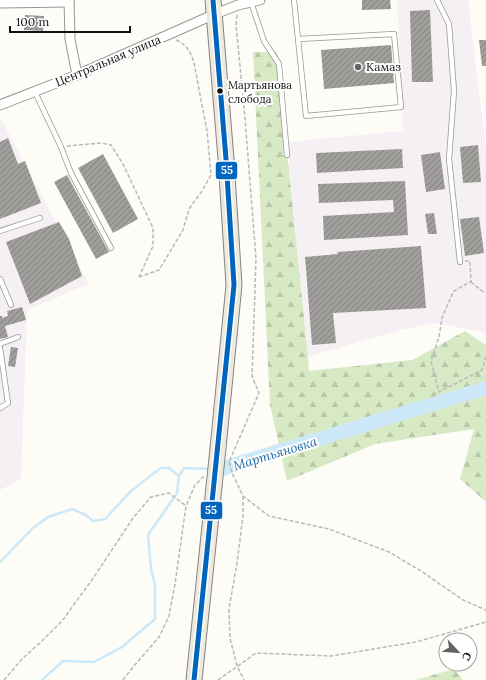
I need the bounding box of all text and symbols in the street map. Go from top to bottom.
scale bar [10,8,130,34]
text: 100 m [16,14,49,29]
street label: Центральная улица [53,31,163,90]
place label: Камаз [366,59,401,74]
marker: Камаз [353,62,363,72]
place label: Мартьянова слобода [228,78,292,106]
marker: Мартьянова слобода [215,86,225,96]
line badge: 55 [215,161,238,180]
text: 55 [221,163,233,177]
water label: Мартьяновка [231,432,320,474]
line badge: 55 [200,501,223,520]
text: 55 [205,503,217,517]
north arrow [438,632,478,672]
text: С [459,650,475,663]

